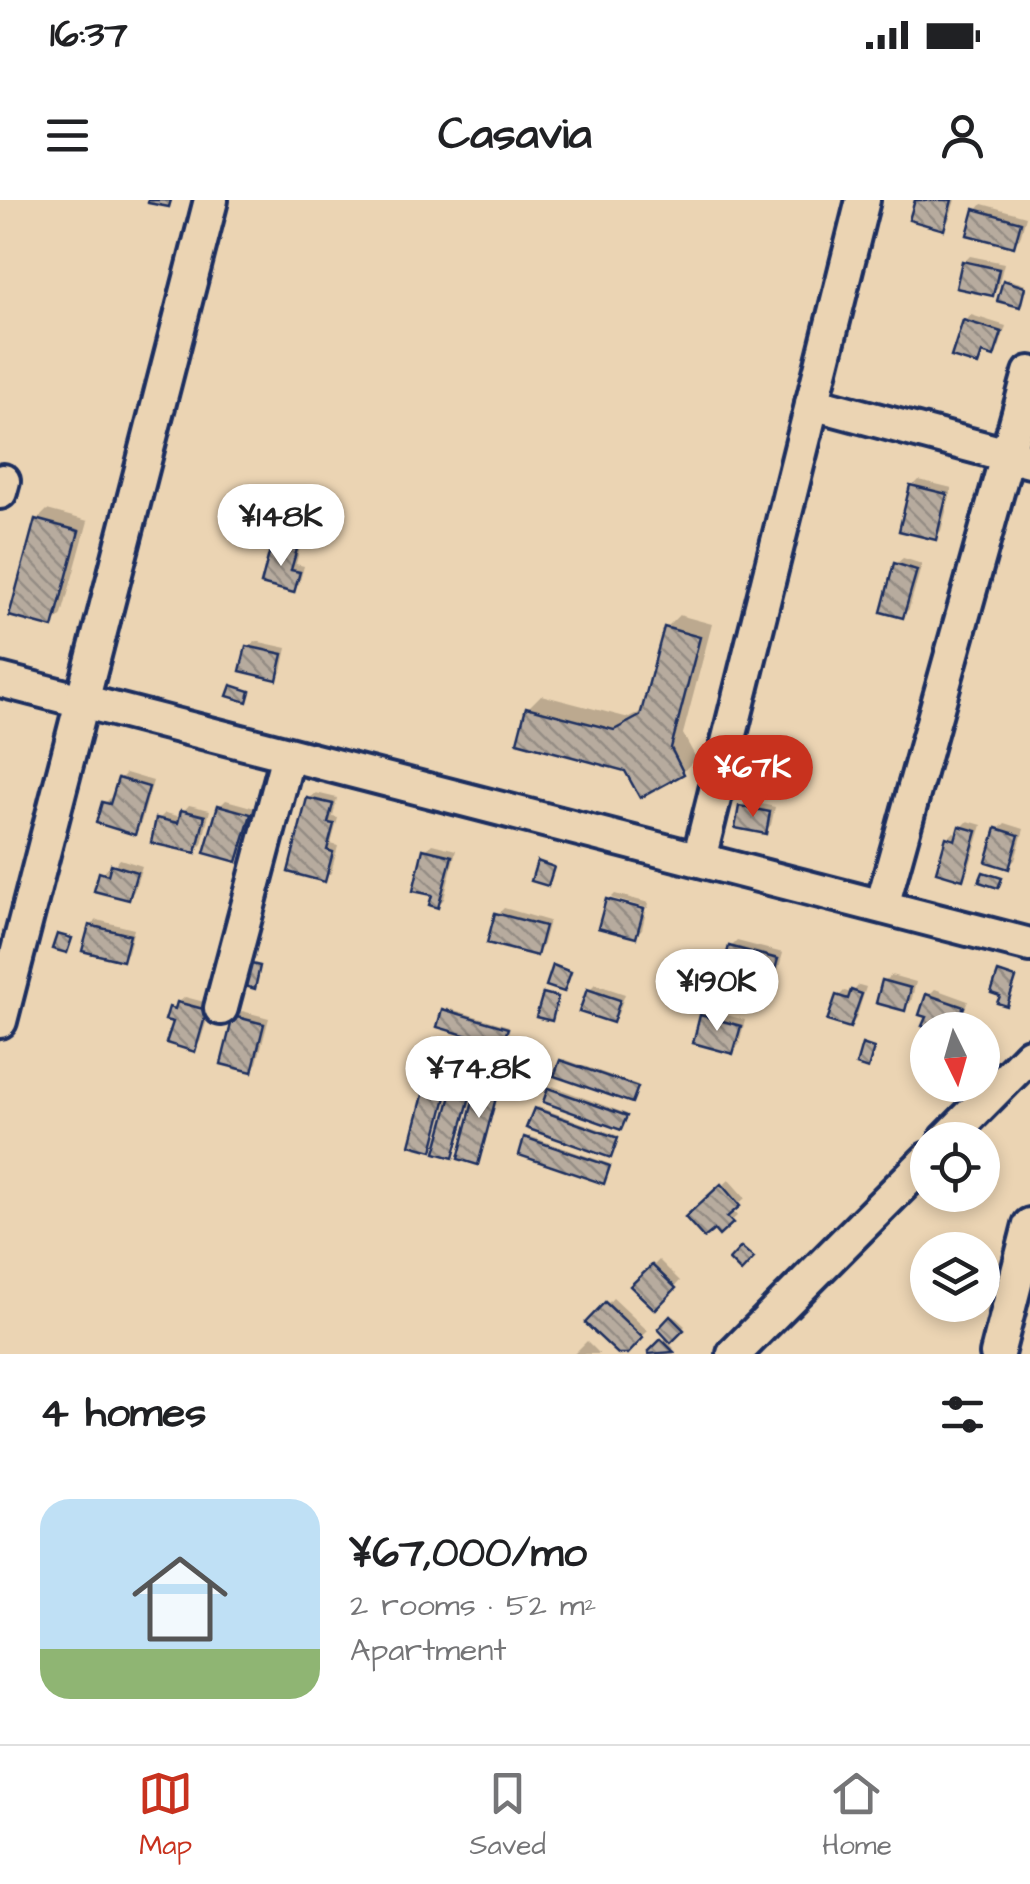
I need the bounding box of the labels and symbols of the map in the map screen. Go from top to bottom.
pin: ¥148K [211,484,351,569]
pin: ¥67K [694,735,812,820]
pin: ¥190K [647,949,787,1034]
north arrow [910,1012,1000,1102]
pin: ¥74.8K [398,1036,560,1121]

